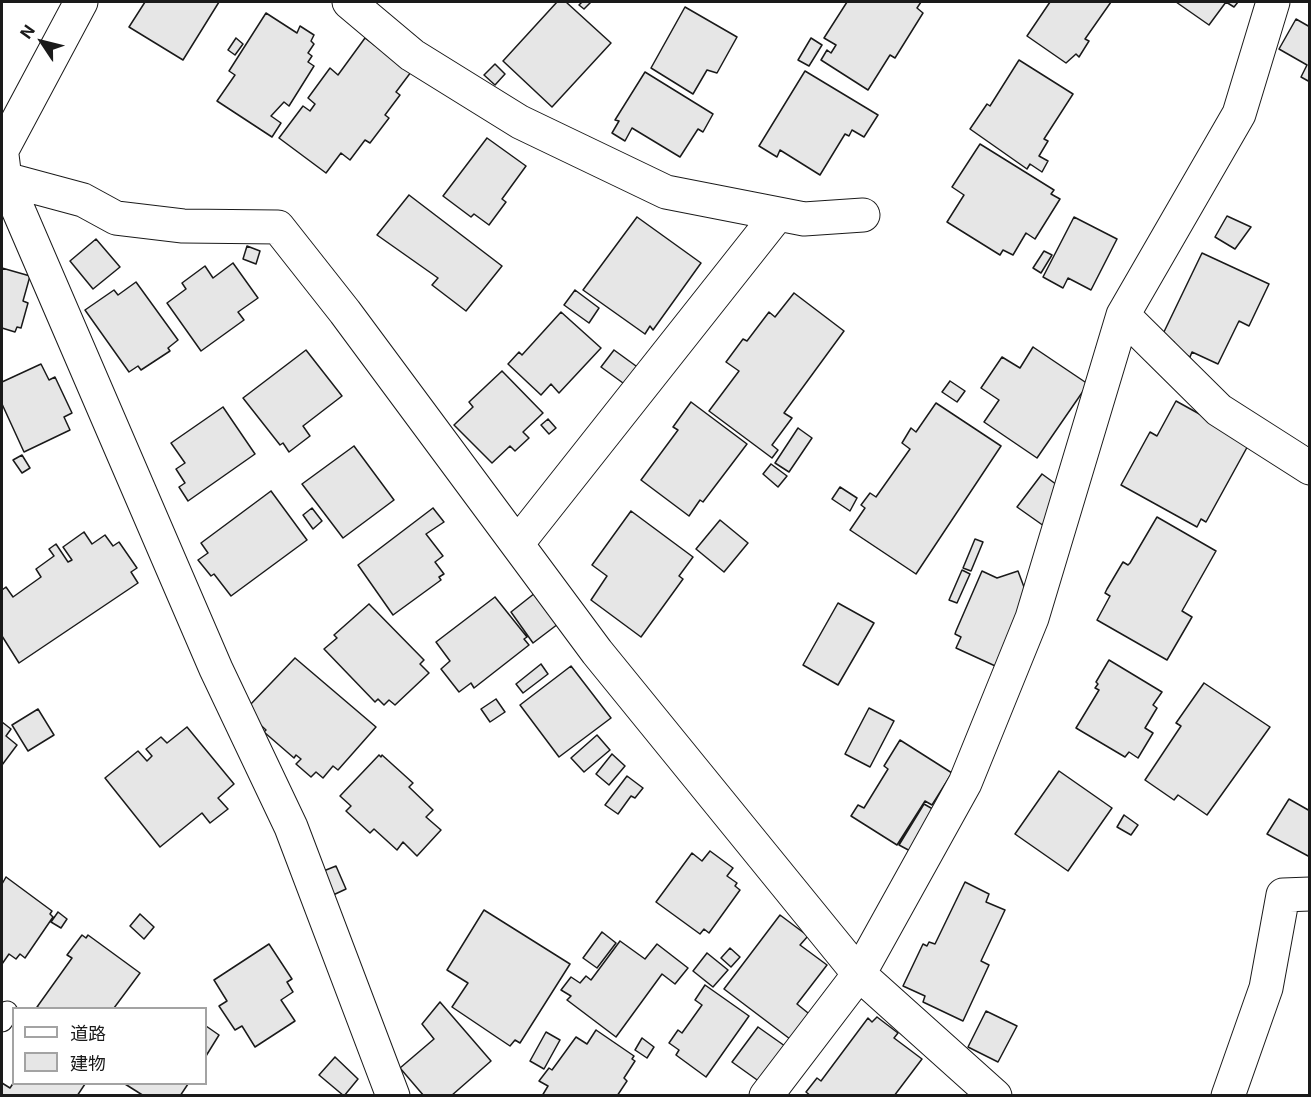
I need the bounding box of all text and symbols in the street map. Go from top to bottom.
north arrow [12,12,72,72]
text: N [16,21,39,42]
legend [12,1007,207,1085]
text: 道路 [70,1023,106,1044]
text: 建物 [70,1053,106,1074]

